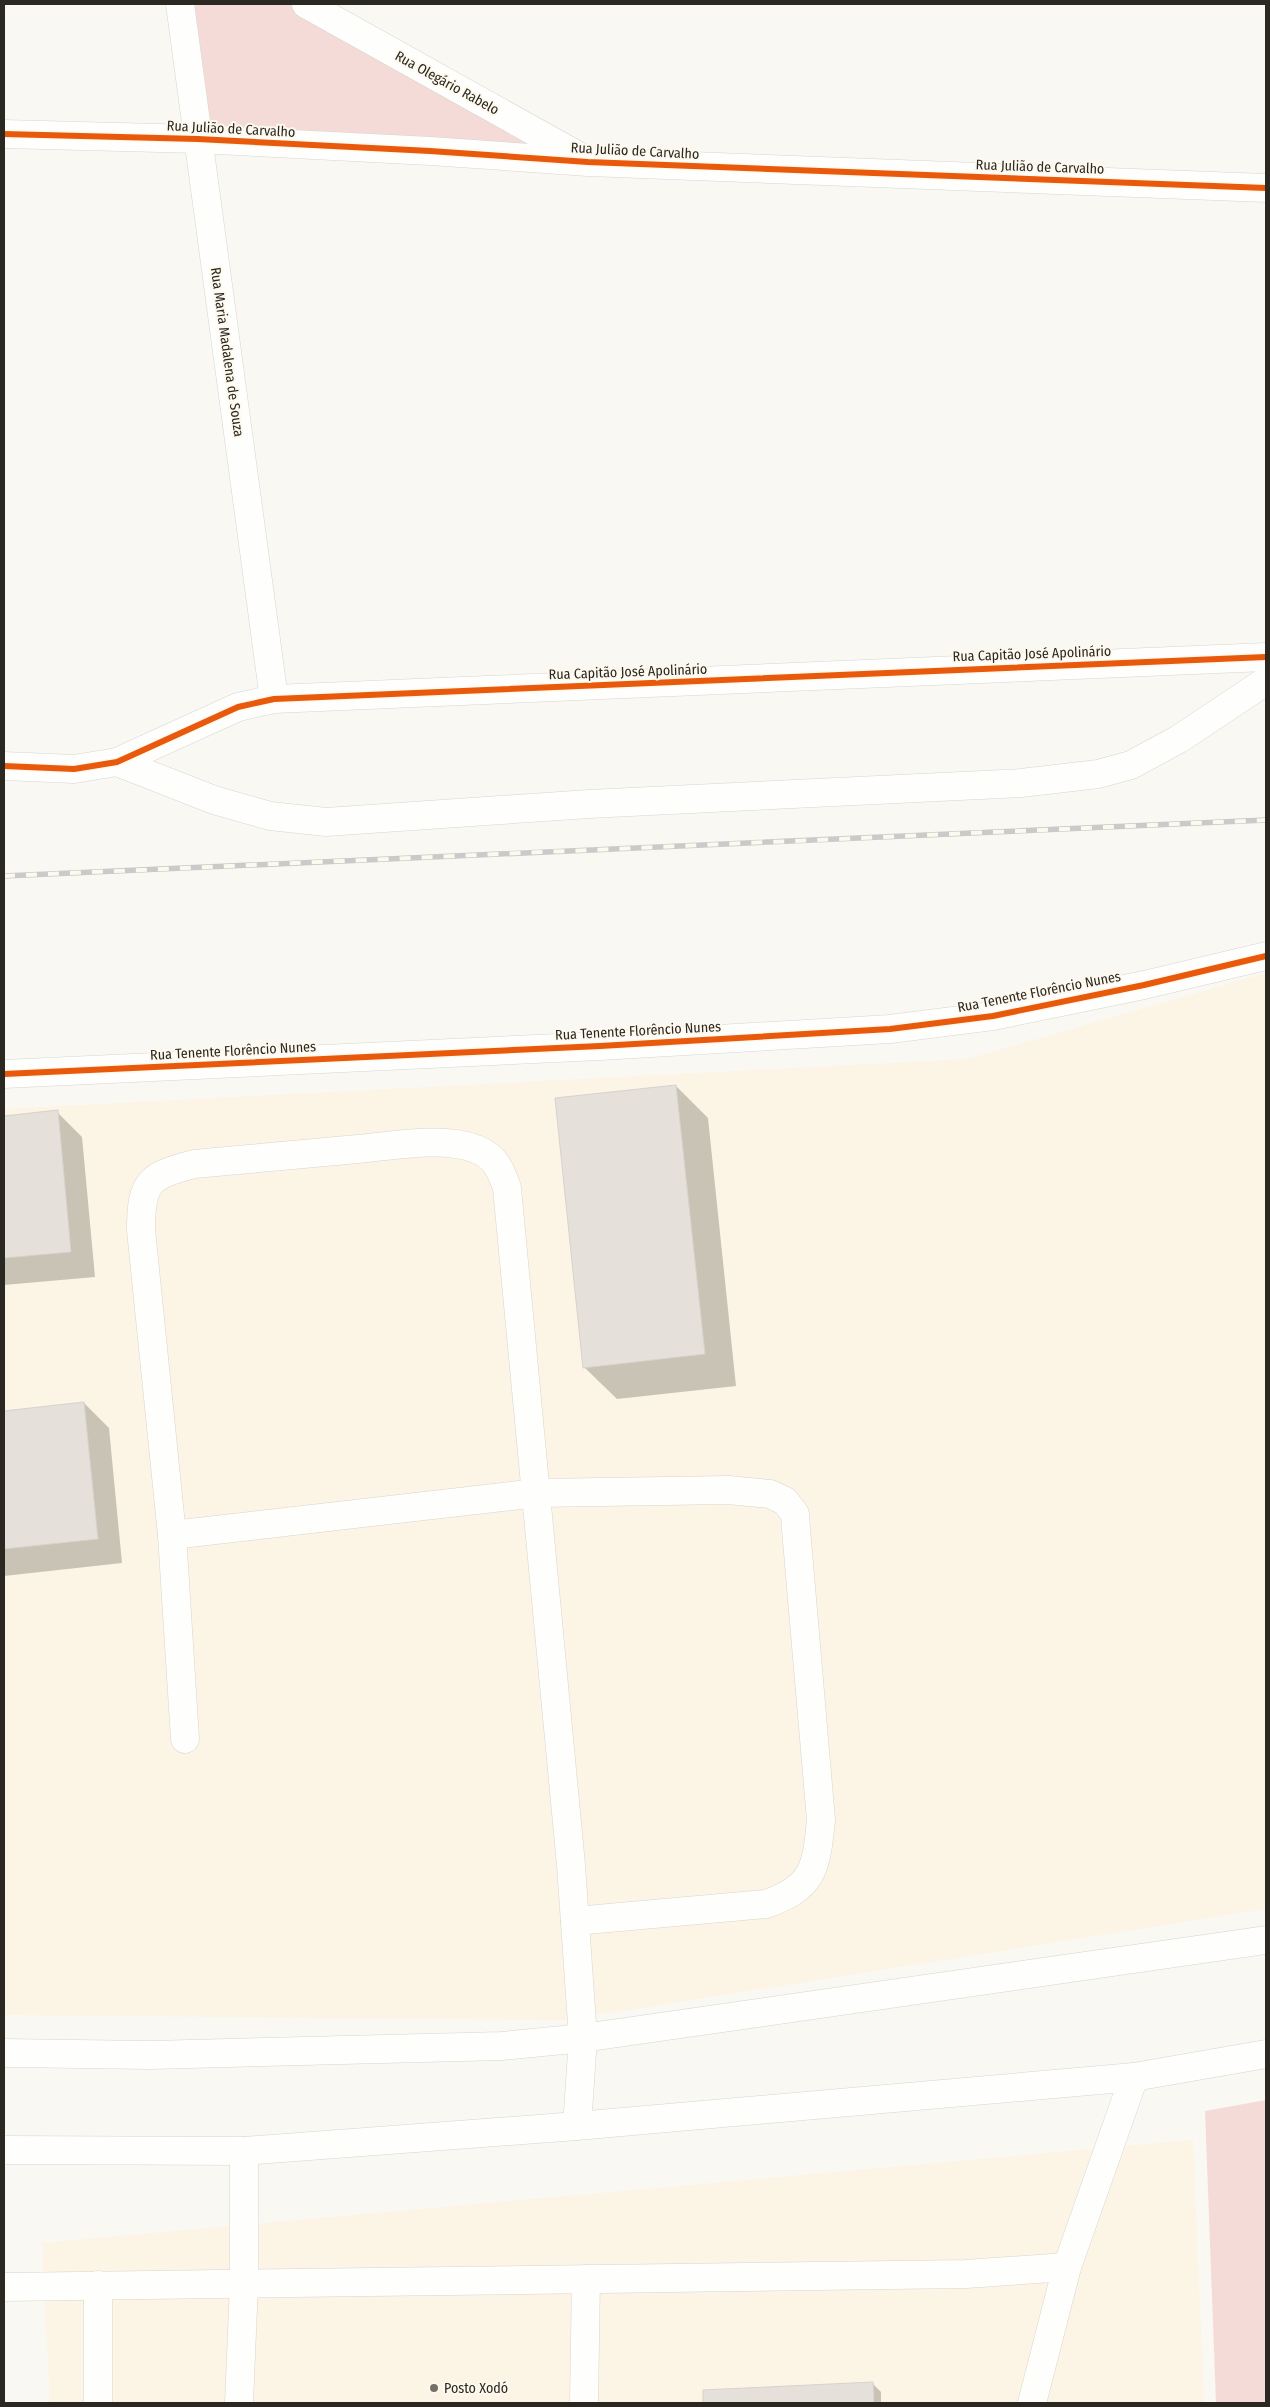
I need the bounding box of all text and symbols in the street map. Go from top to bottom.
street label: Rua Olegário Rabelo [392,47,502,119]
street label: Rua Julião de Carvalho [166,117,296,141]
street label: Rua Julião de Carvalho [570,139,700,163]
street label: Rua Julião de Carvalho [975,156,1105,178]
street label: Rua Maria Madalena de Souza [207,266,247,438]
street label: Rua Capitão José Apolinário [952,643,1112,665]
street label: Rua Capitão José Apolinário [548,661,708,683]
street label: Rua Tenente Florêncio Nunes [956,968,1122,1016]
street label: Rua Tenente Florêncio Nunes [555,1018,721,1044]
street label: Rua Tenente Florêncio Nunes [150,1038,316,1064]
place label: Posto Xodó [444,2380,508,2397]
marker: Posto Xodó [428,2382,440,2394]

